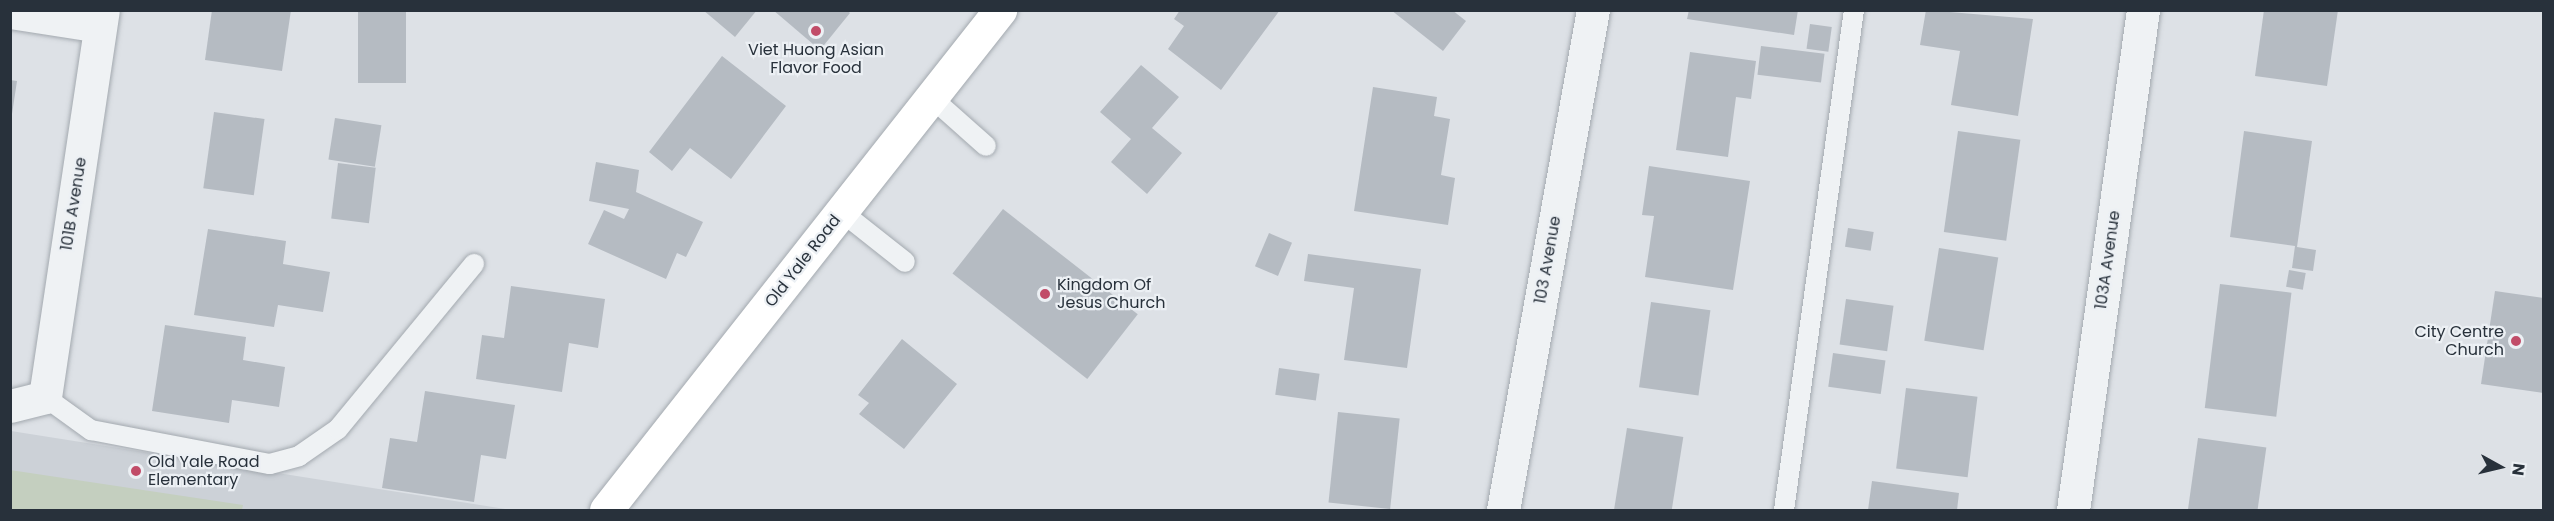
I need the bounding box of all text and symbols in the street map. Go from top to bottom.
marker: Viet Huong Asian Flavor Food [809,24,823,38]
place label: Viet Huong Asian Flavor Food [748,40,884,78]
street label: 101B Avenue [57,156,91,252]
street label: 103A Avenue [2092,209,2124,311]
street label: Old Yale Road [761,211,845,311]
street label: 103 Avenue [1531,215,1565,305]
place label: Kingdom Of Jesus Church [1057,275,1165,313]
marker: Kingdom Of Jesus Church [1038,287,1052,301]
place label: City Centre Church [2414,322,2504,360]
marker: City Centre Church [2509,334,2523,348]
north arrow [2470,437,2530,497]
place label: Old Yale Road Elementary [148,452,259,490]
text: N [2506,462,2531,477]
marker: Old Yale Road Elementary [129,464,143,478]

